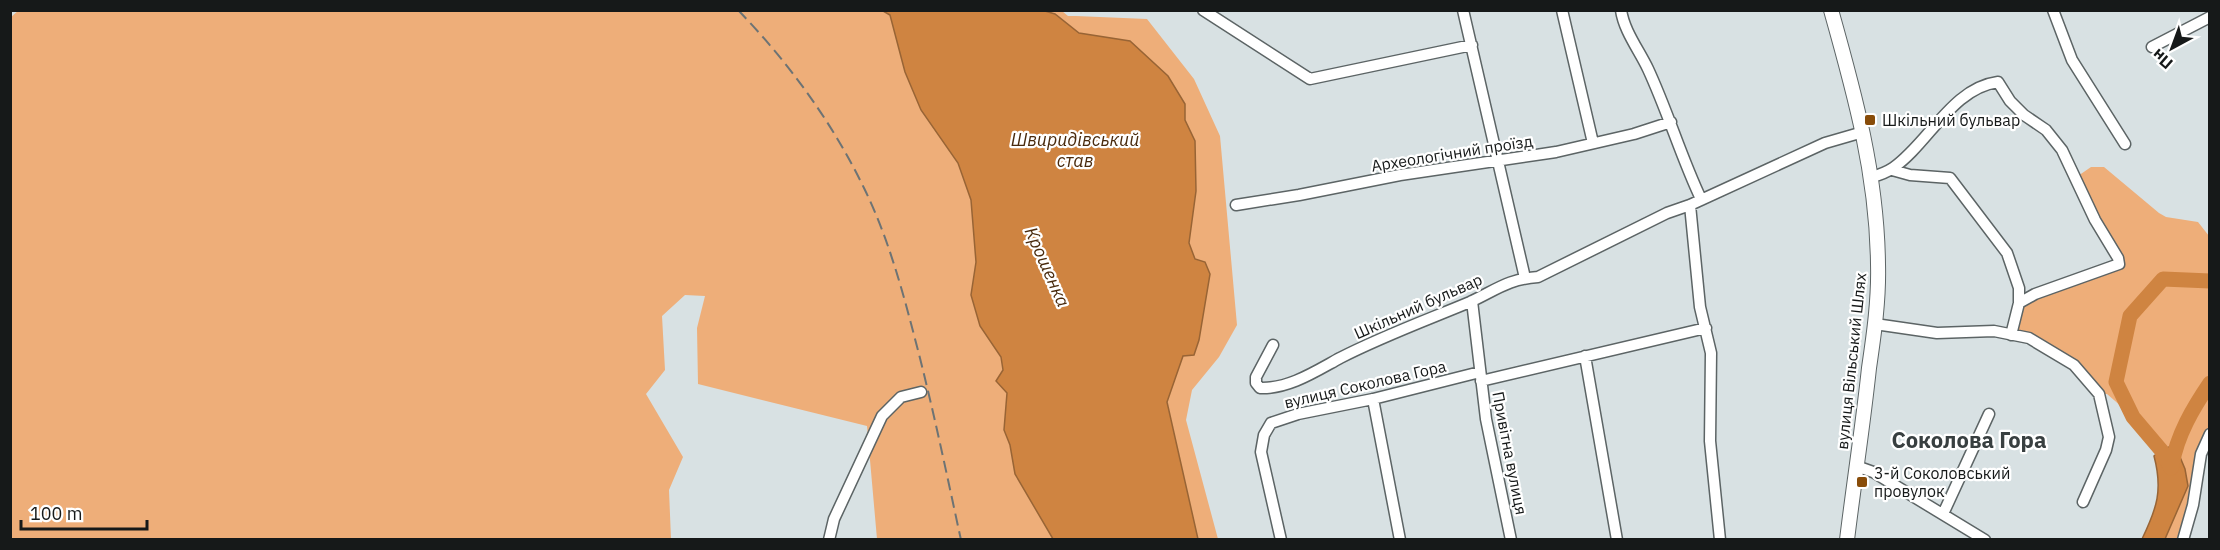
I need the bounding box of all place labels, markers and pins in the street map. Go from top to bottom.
place label: Шкільний бульвар [1882,110,2020,130]
marker: Шкільний бульвар [1863,113,1877,127]
place label: 3-й Соколовський провулок [1874,463,2010,501]
marker: 3-й Соколовський провулок [1855,475,1869,489]

